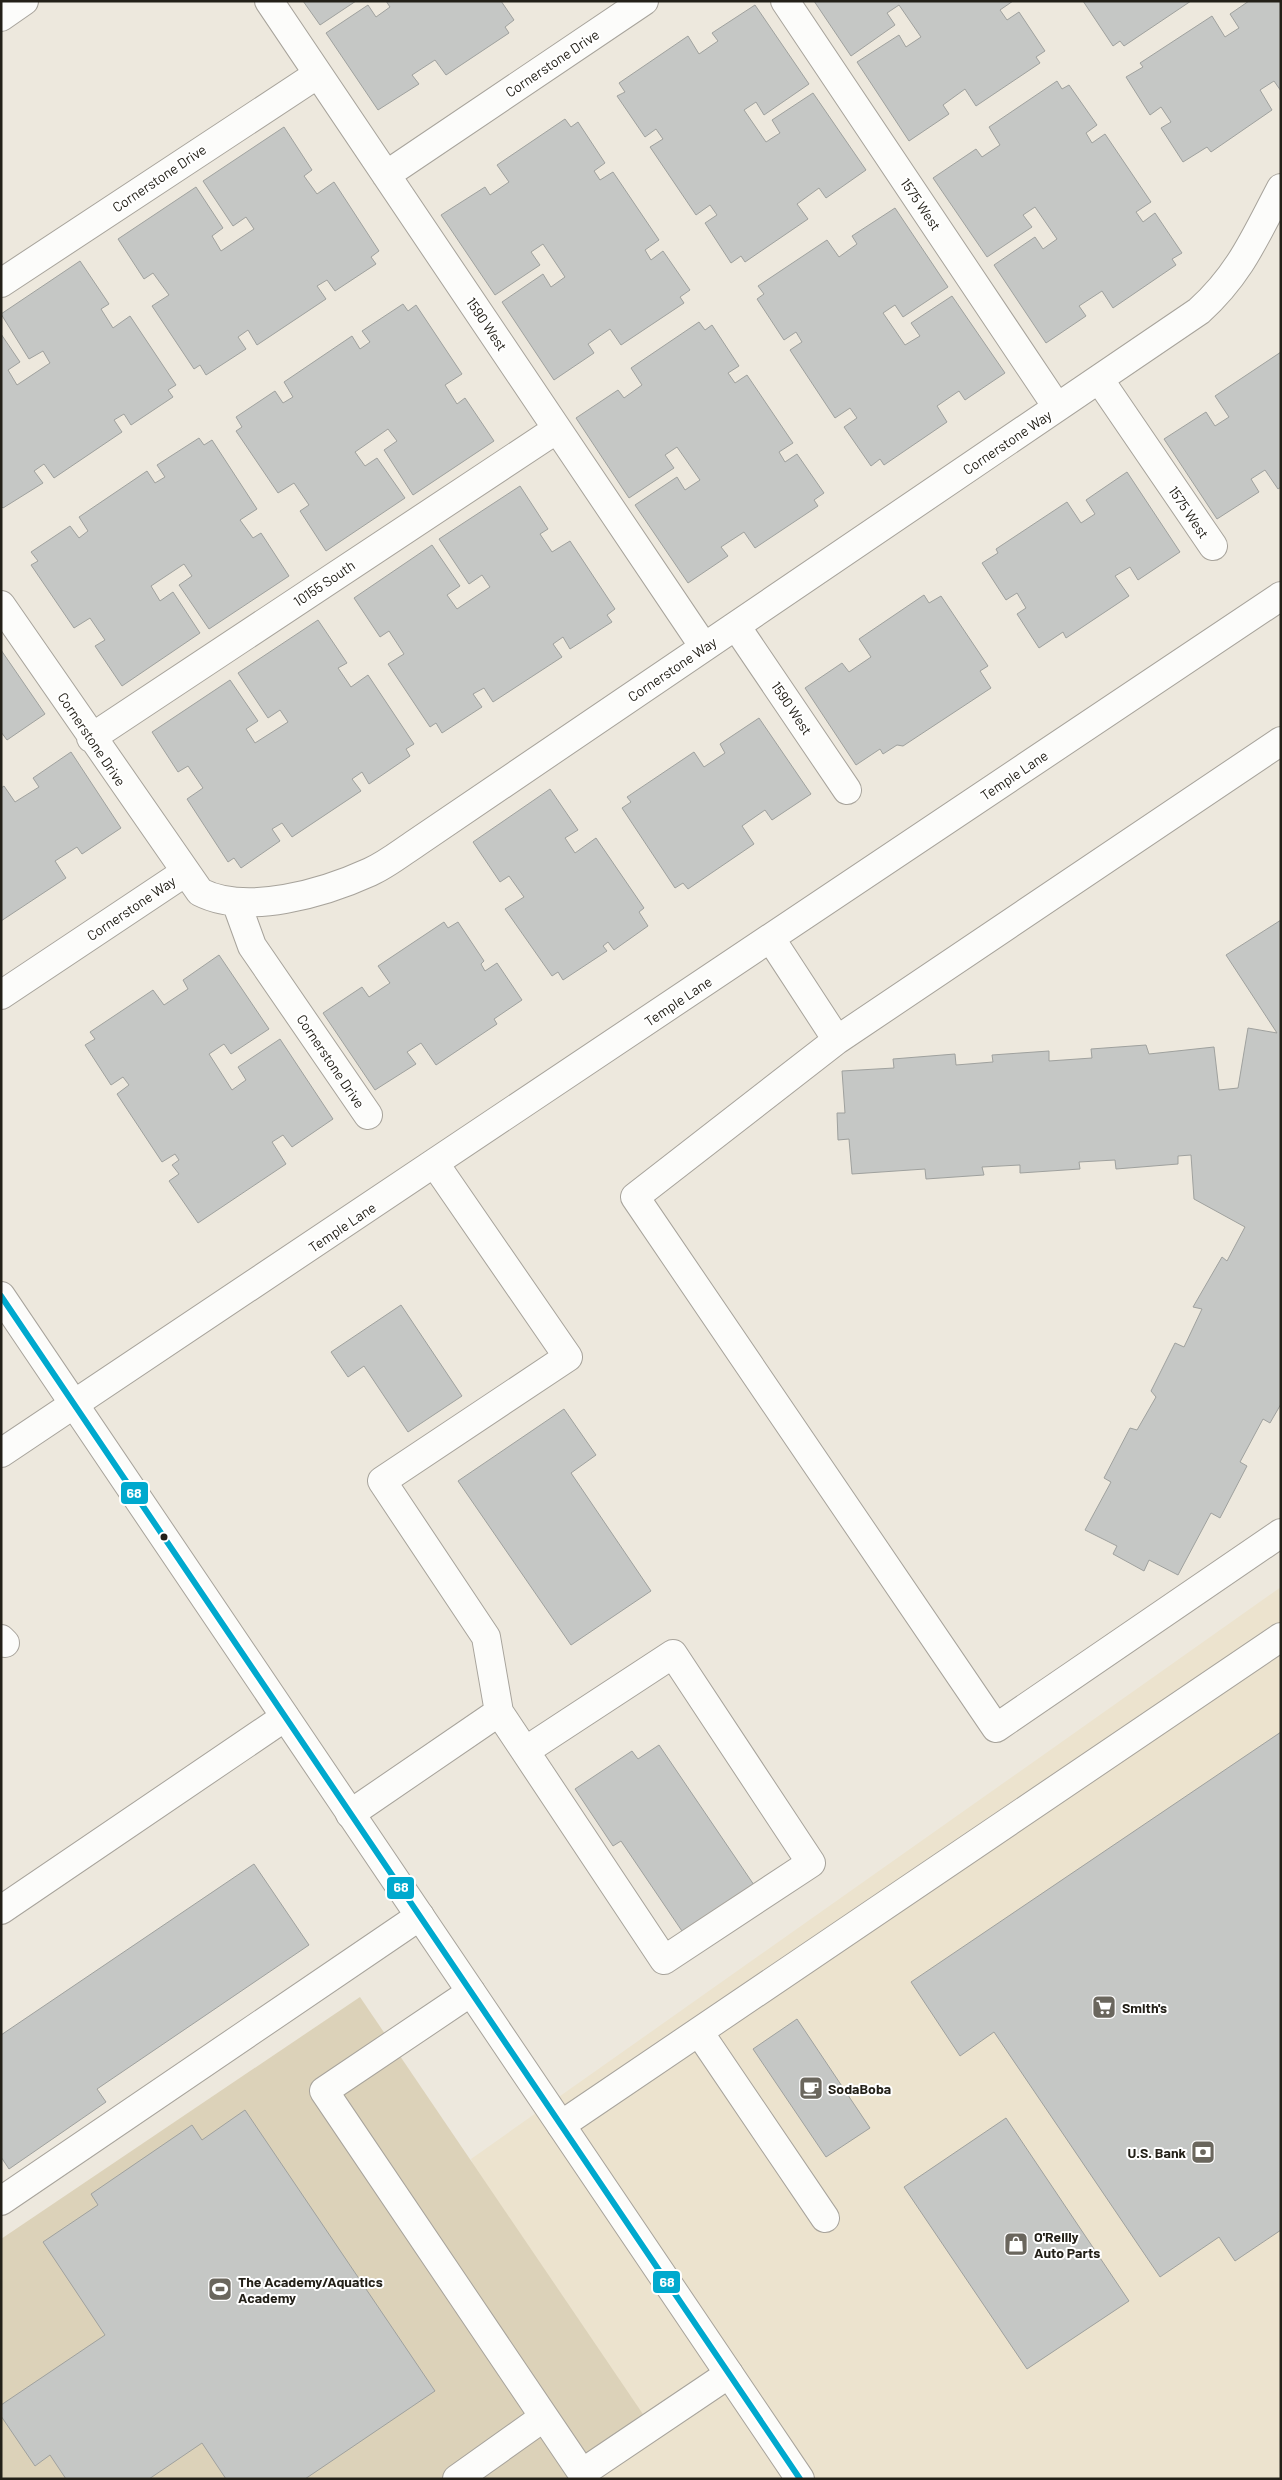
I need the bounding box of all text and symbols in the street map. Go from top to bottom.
street label: Cornerstone Drive [502,25,602,101]
street label: Cornerstone Drive [109,140,209,216]
street label: 1575 West [897,175,945,233]
street label: 1590 West [463,294,511,354]
street label: Cornerstone Way [959,406,1055,478]
street label: 1575 West [1165,483,1213,541]
street label: 10155 South [290,556,358,610]
street label: Cornerstone Way [624,633,720,705]
street label: 1590 West [768,678,816,738]
street label: Cornerstone Drive [54,689,130,789]
street label: Temple Lane [977,746,1051,804]
street label: Cornerstone Way [83,872,179,944]
street label: Temple Lane [641,972,715,1030]
street label: Cornerstone Drive [293,1011,369,1111]
street label: Temple Lane [305,1198,379,1256]
line badge: 68 [120,1481,149,1505]
text: 68 [126,1484,142,1501]
unlabelled marker [159,1532,169,1542]
line badge: 68 [386,1876,415,1900]
text: 68 [393,1878,409,1895]
supermarket icon: Smith's [1091,1994,1117,2020]
place label: Smith's [1122,1999,1167,2016]
cafe icon: SodaBoba [798,2075,824,2101]
place label: SodaBoba [828,2080,891,2097]
bank icon: U.S. Bank [1190,2139,1216,2165]
place label: U.S. Bank [1128,2144,1187,2161]
place label: O'Reilly Auto Parts [1034,2228,1100,2261]
shop icon: O'Reilly Auto Parts [1003,2231,1029,2257]
line badge: 68 [652,2270,681,2294]
place label: The Academy/Aquatics Academy [238,2273,383,2306]
text: 68 [659,2273,675,2290]
sports icon: The Academy/Aquatics Academy [207,2276,233,2302]

